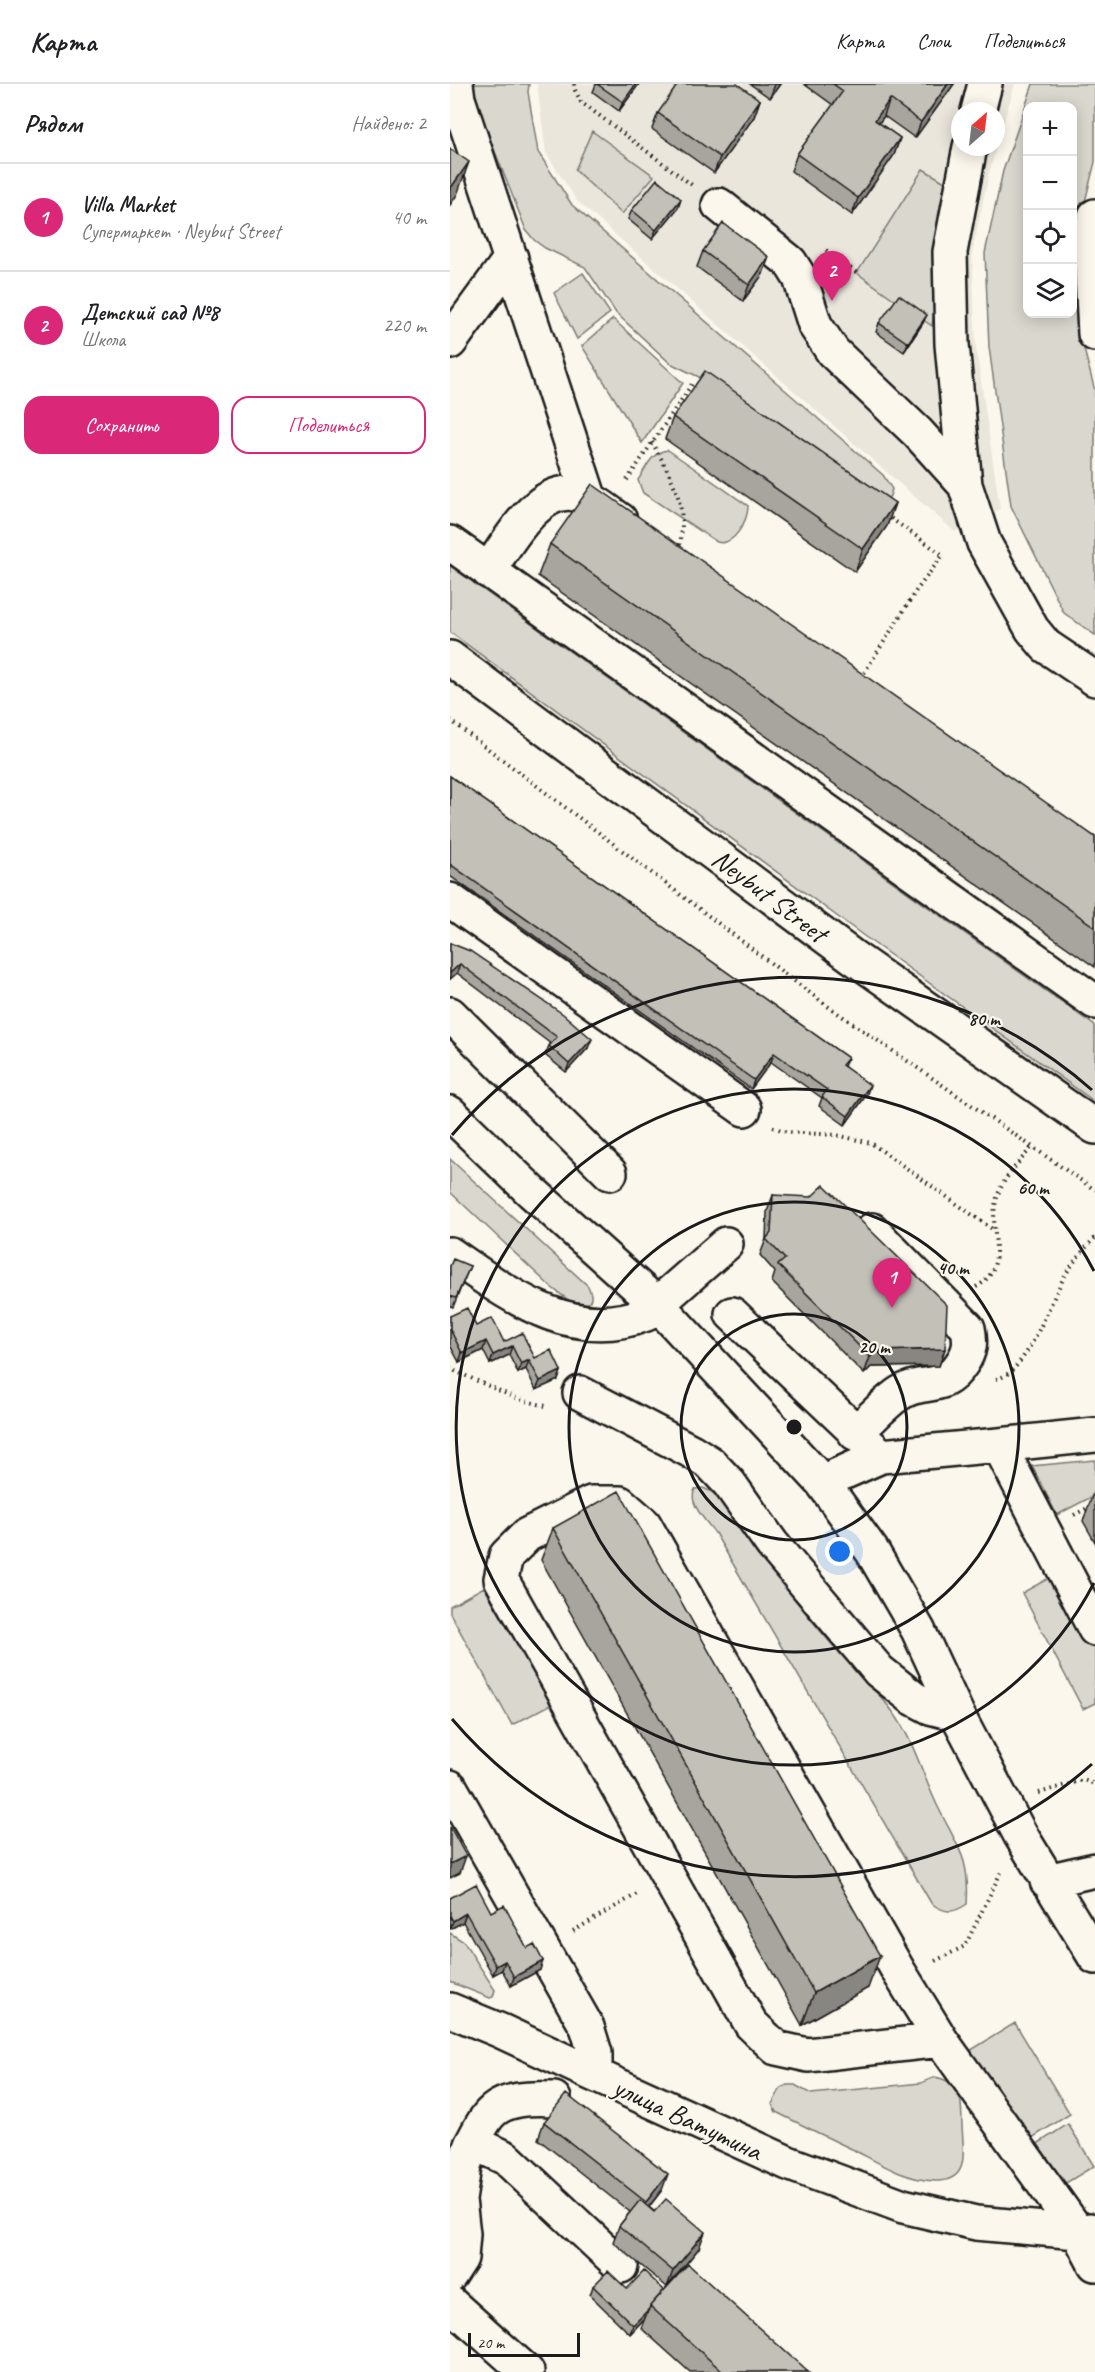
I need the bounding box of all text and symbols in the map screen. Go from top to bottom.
text: Карта [30,24,97,59]
text: Карта [836,28,884,54]
text: Слои [917,28,951,54]
text: Поделиться [984,28,1065,54]
north arrow [951,102,1005,156]
map controls [1023,102,1077,318]
button: + [1023,102,1077,156]
text: Рядом [24,107,82,140]
text: Найдено: 2 [351,111,426,136]
button: − [1023,156,1077,210]
text: Villa Market [81,191,175,219]
text: 1 [39,205,48,230]
text: 40 m [392,205,426,230]
button: locate [1023,210,1077,264]
text: Супермаркет · Neybut Street [81,219,280,244]
pin: 2 [812,252,851,301]
button: layers [1023,264,1077,318]
text: Детский сад №8 [81,299,219,327]
text: 2 [39,313,48,338]
text: 220 m [383,313,426,338]
text: Школа [81,327,125,352]
button: Сохранить [24,396,219,454]
button: Поделиться [231,396,426,454]
street label: Neybut Street [705,841,837,952]
text: 80 m [969,1008,1001,1030]
text: 60 m [1017,1177,1050,1199]
text: 40 m [938,1257,970,1279]
pin: 1 [872,1258,912,1308]
text: 20 m [859,1336,891,1358]
centre of rings [784,1417,804,1437]
your location [825,1537,854,1566]
street label: улица Ватутина [606,2068,769,2169]
scale bar [468,2330,580,2358]
text: 20 m [477,2333,504,2353]

